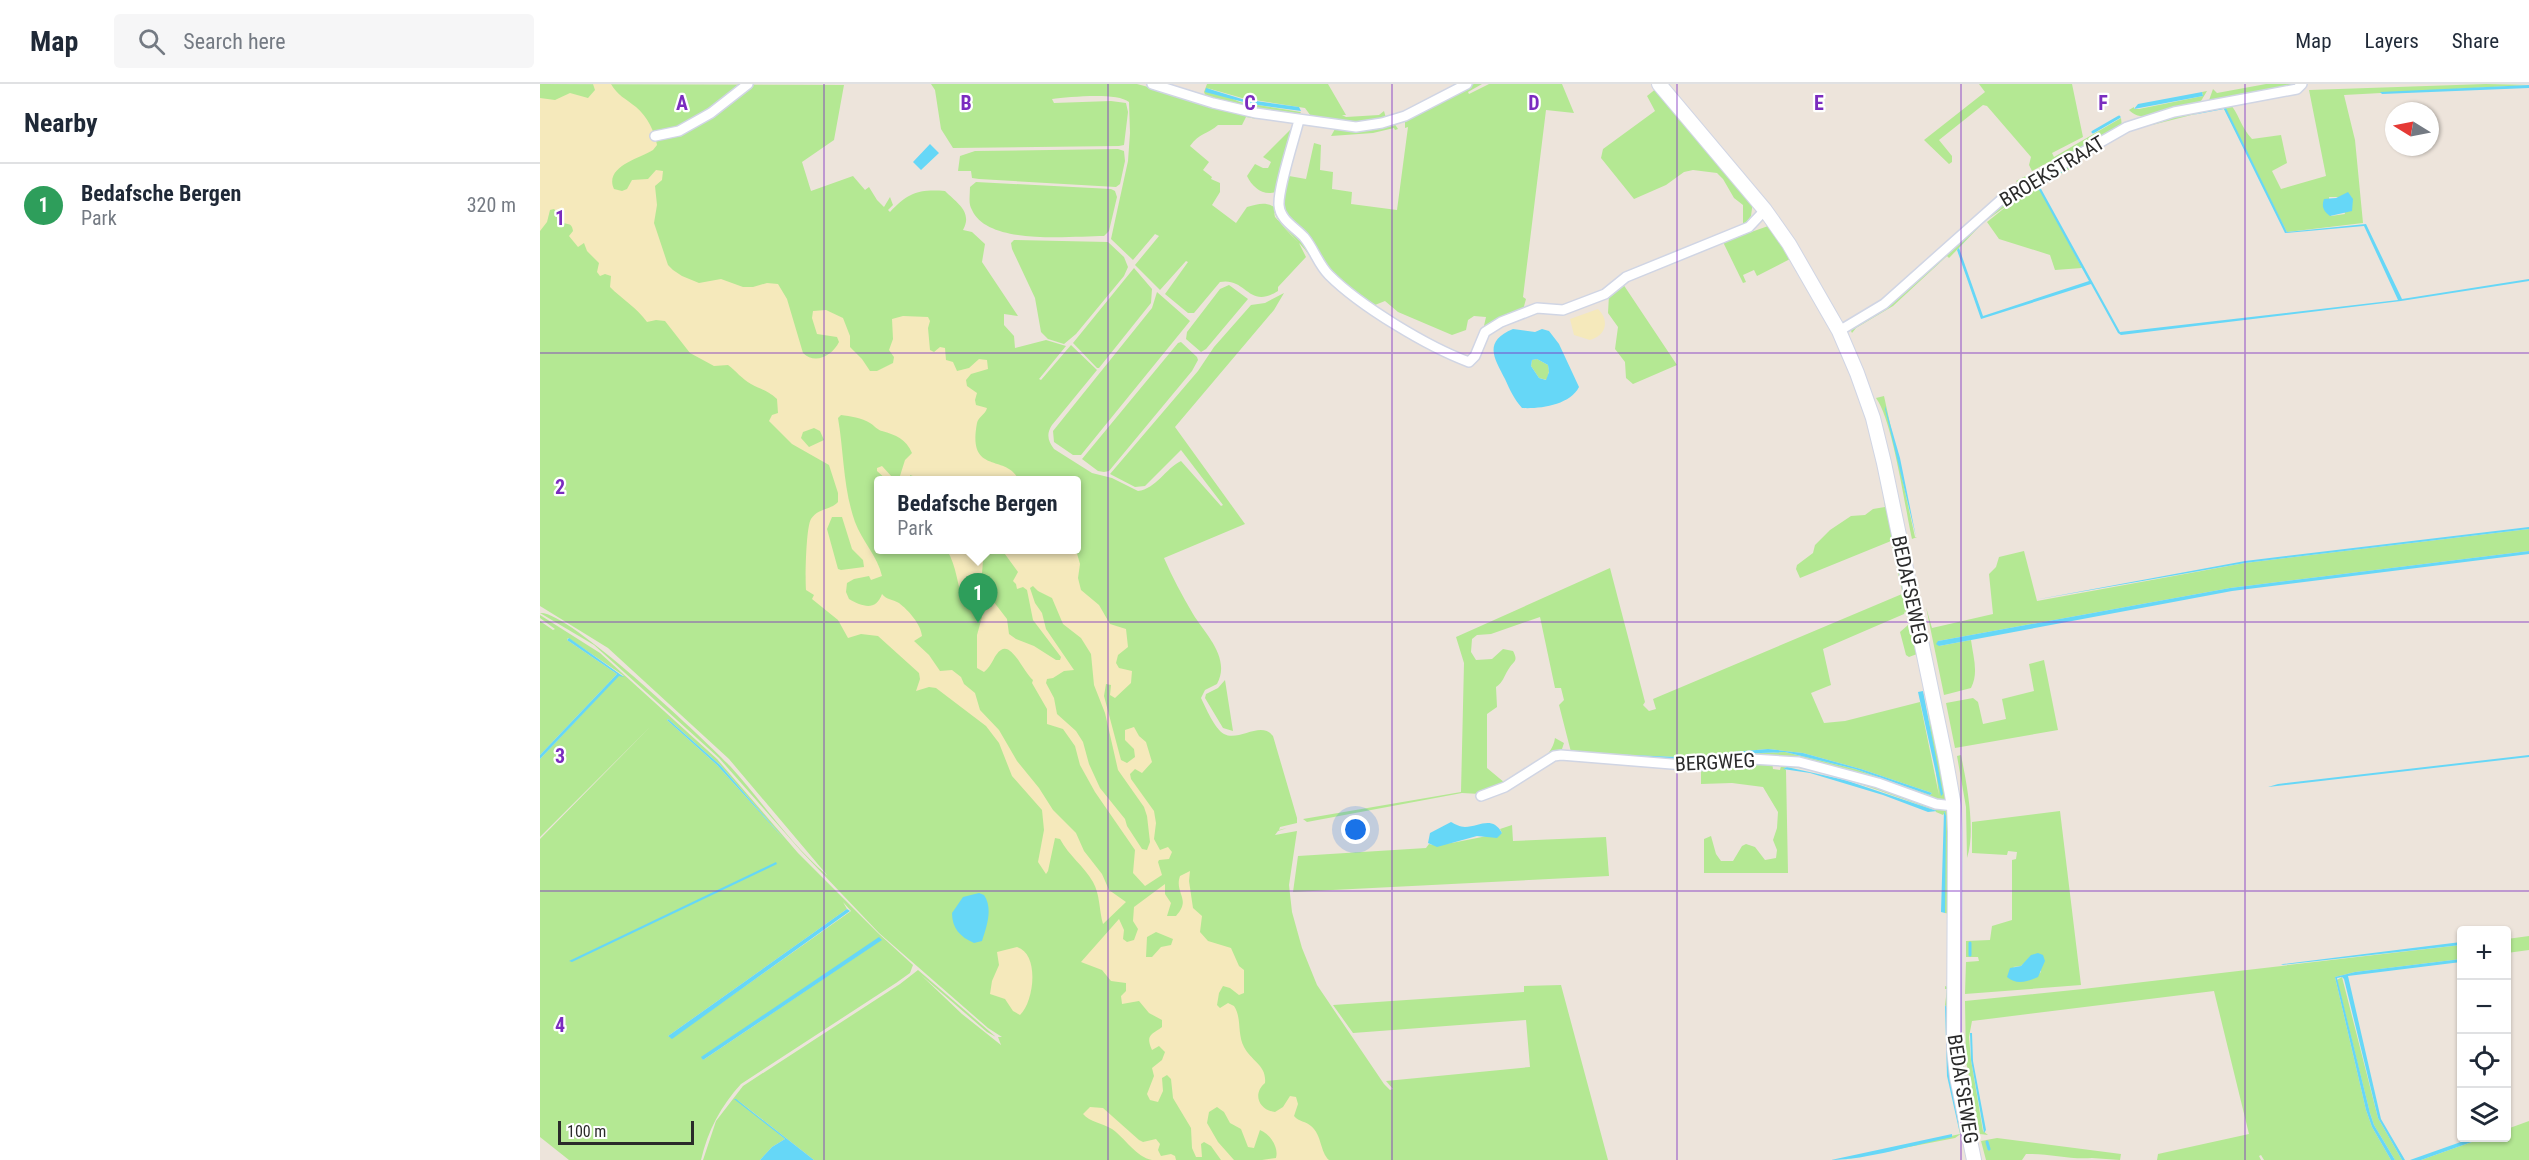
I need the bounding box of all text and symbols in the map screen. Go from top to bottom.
search box [114,14,534,68]
text: Map [30,25,78,58]
icon: search [135,25,168,58]
text: Search here [183,29,286,54]
text: Map [2295,29,2332,53]
text: Layers [2365,29,2419,53]
text: Share [2452,29,2499,53]
text: A [676,91,688,115]
text: B [960,91,972,115]
text: C [1244,91,1256,115]
text: D [1528,91,1540,115]
text: E [1814,91,1824,115]
text: F [2098,91,2108,115]
north arrow [2385,102,2439,156]
text: Nearby [24,108,98,138]
street label: BROEKSTRAAT [1995,130,2109,212]
text: Bedafsche Bergen [81,181,241,206]
text: 1 [38,193,49,217]
text: 320 m [467,193,516,217]
text: Park [81,206,117,230]
text: 1 [555,206,565,230]
text: 2 [555,475,565,499]
popup [874,476,1081,554]
text: Bedafsche Bergen [897,491,1058,516]
text: Park [897,516,933,540]
street label: BEDAFSEWEG [1887,533,1933,647]
pin: 1 [958,574,998,623]
text: 3 [555,744,565,768]
street label: BERGWEG [1674,748,1756,776]
your location [1341,815,1370,844]
map controls [2457,926,2511,1142]
button: + [2457,926,2511,980]
button: − [2457,980,2511,1034]
text: 4 [555,1013,565,1037]
street label: BEDAFSEWEG [1943,1033,1983,1145]
button: locate [2457,1034,2511,1088]
button: layers [2457,1088,2511,1142]
scale bar [558,1118,694,1146]
text: 100 m [567,1122,606,1141]

